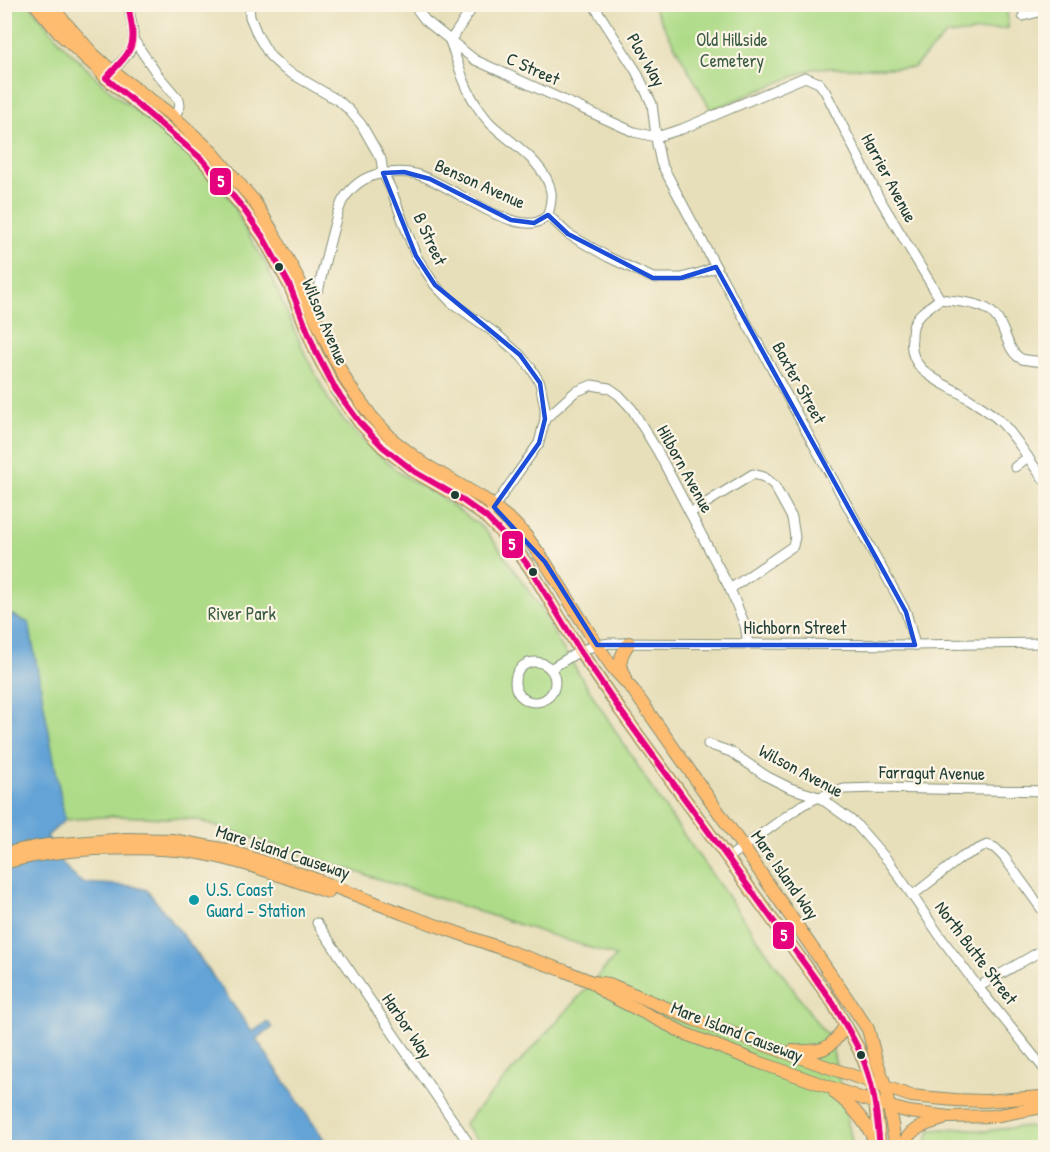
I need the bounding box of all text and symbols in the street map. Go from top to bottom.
park label: Old Hillside Cemetery [696,27,768,73]
street label: Plov Way [621,28,672,91]
street label: C Street [503,46,565,92]
street label: Harrier Avenue [856,129,923,227]
street label: Benson Avenue [431,152,529,215]
line badge: 5 [209,167,232,196]
text: 5 [218,170,225,192]
street label: B Street [407,209,454,270]
unlabelled marker [273,261,285,273]
street label: Wilson Avenue [296,275,355,369]
street label: Baxter Street [767,337,833,429]
street label: Hilborn Avenue [651,420,720,517]
unlabelled marker [449,489,461,501]
line badge: 5 [501,530,524,559]
text: 5 [509,533,516,555]
unlabelled marker [527,566,539,578]
park label: River Park [208,601,276,626]
street label: Hichborn Street [744,615,847,640]
street label: Wilson Avenue [755,738,848,803]
street label: Farragut Avenue [878,759,985,786]
street label: Mare Island Causeway [213,818,354,885]
street label: Mare Island Way [745,825,826,925]
place label: U.S. Coast Guard - Station [206,877,306,923]
marker: U.S. Coast Guard - Station [187,893,201,907]
street label: North Butte Street [929,896,1024,1010]
line badge: 5 [772,921,795,950]
text: 5 [781,924,788,946]
street label: Harbor Way [376,988,439,1064]
street label: Mare Island Causeway [668,995,807,1068]
unlabelled marker [855,1049,867,1061]

